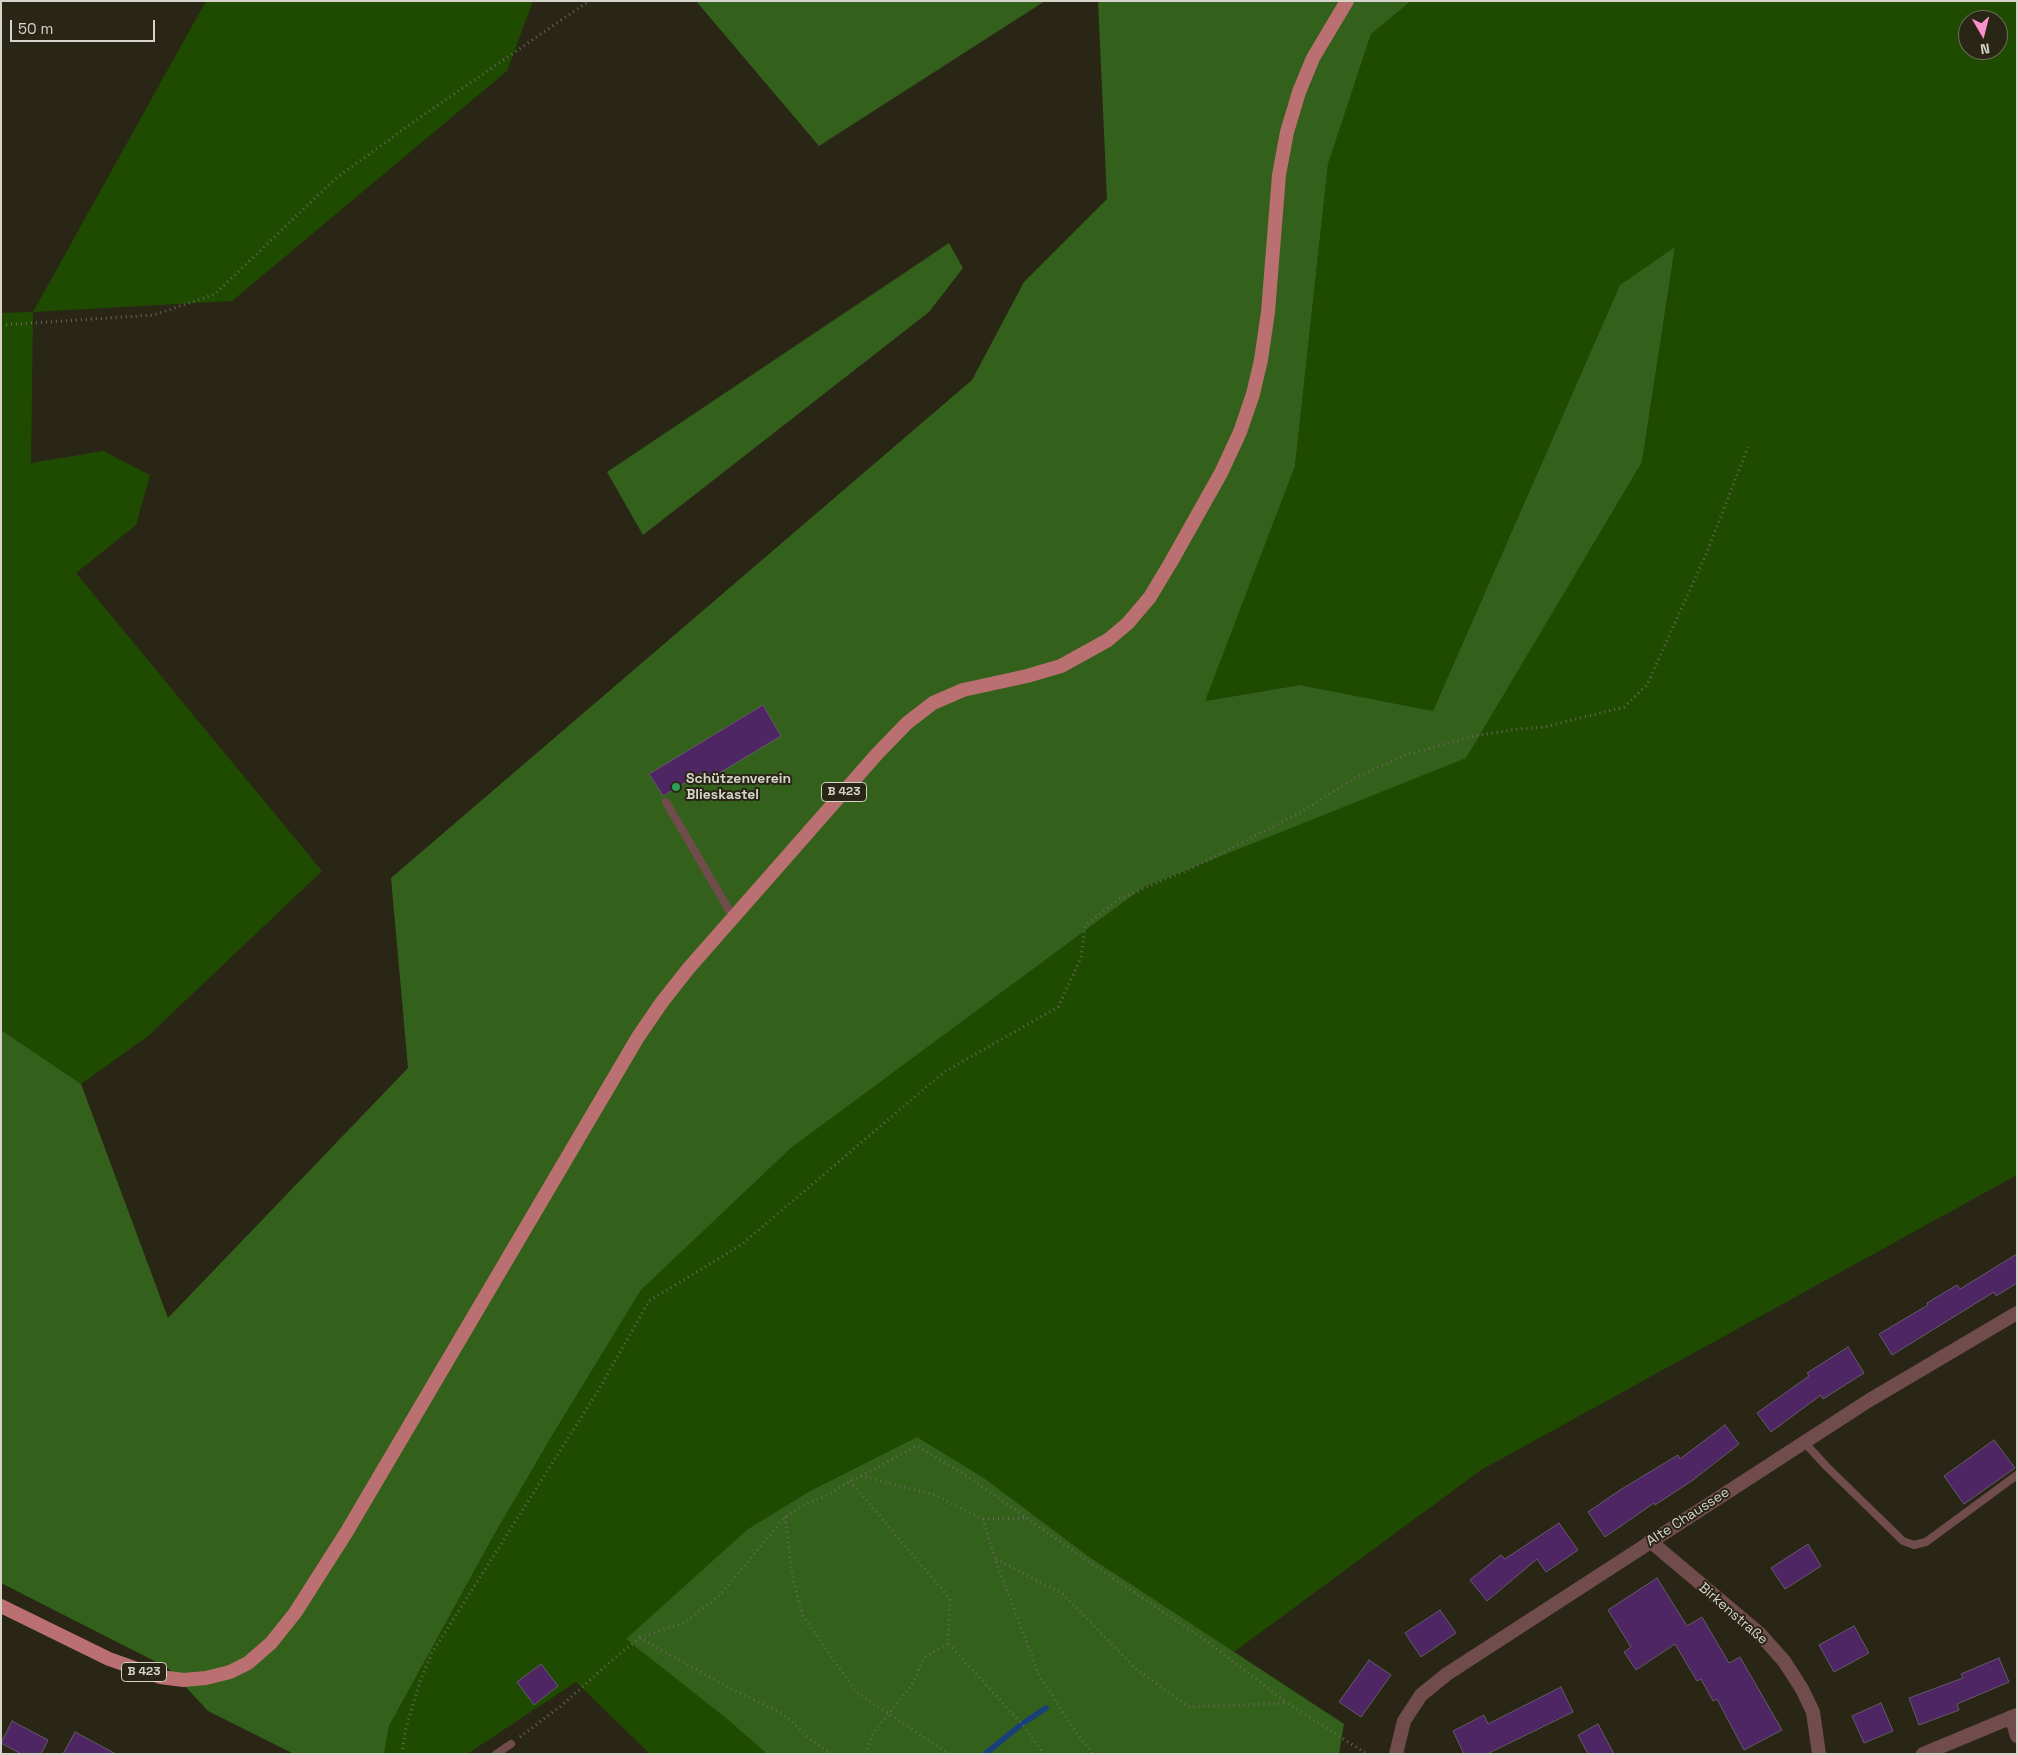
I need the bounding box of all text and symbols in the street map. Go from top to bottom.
scale bar [12,10,158,42]
north arrow [1958,10,2008,60]
text: 50 m [18,19,53,38]
text: N [1979,39,1991,58]
place label: Schützenverein Blieskastel [686,771,791,804]
marker: Schützenverein Blieskastel [670,781,682,793]
road number: B 423 [822,782,866,802]
street label: Alte Chaussee [1643,1484,1733,1550]
street label: Birkenstraße [1695,1580,1771,1648]
road number: B 423 [122,1662,166,1681]

